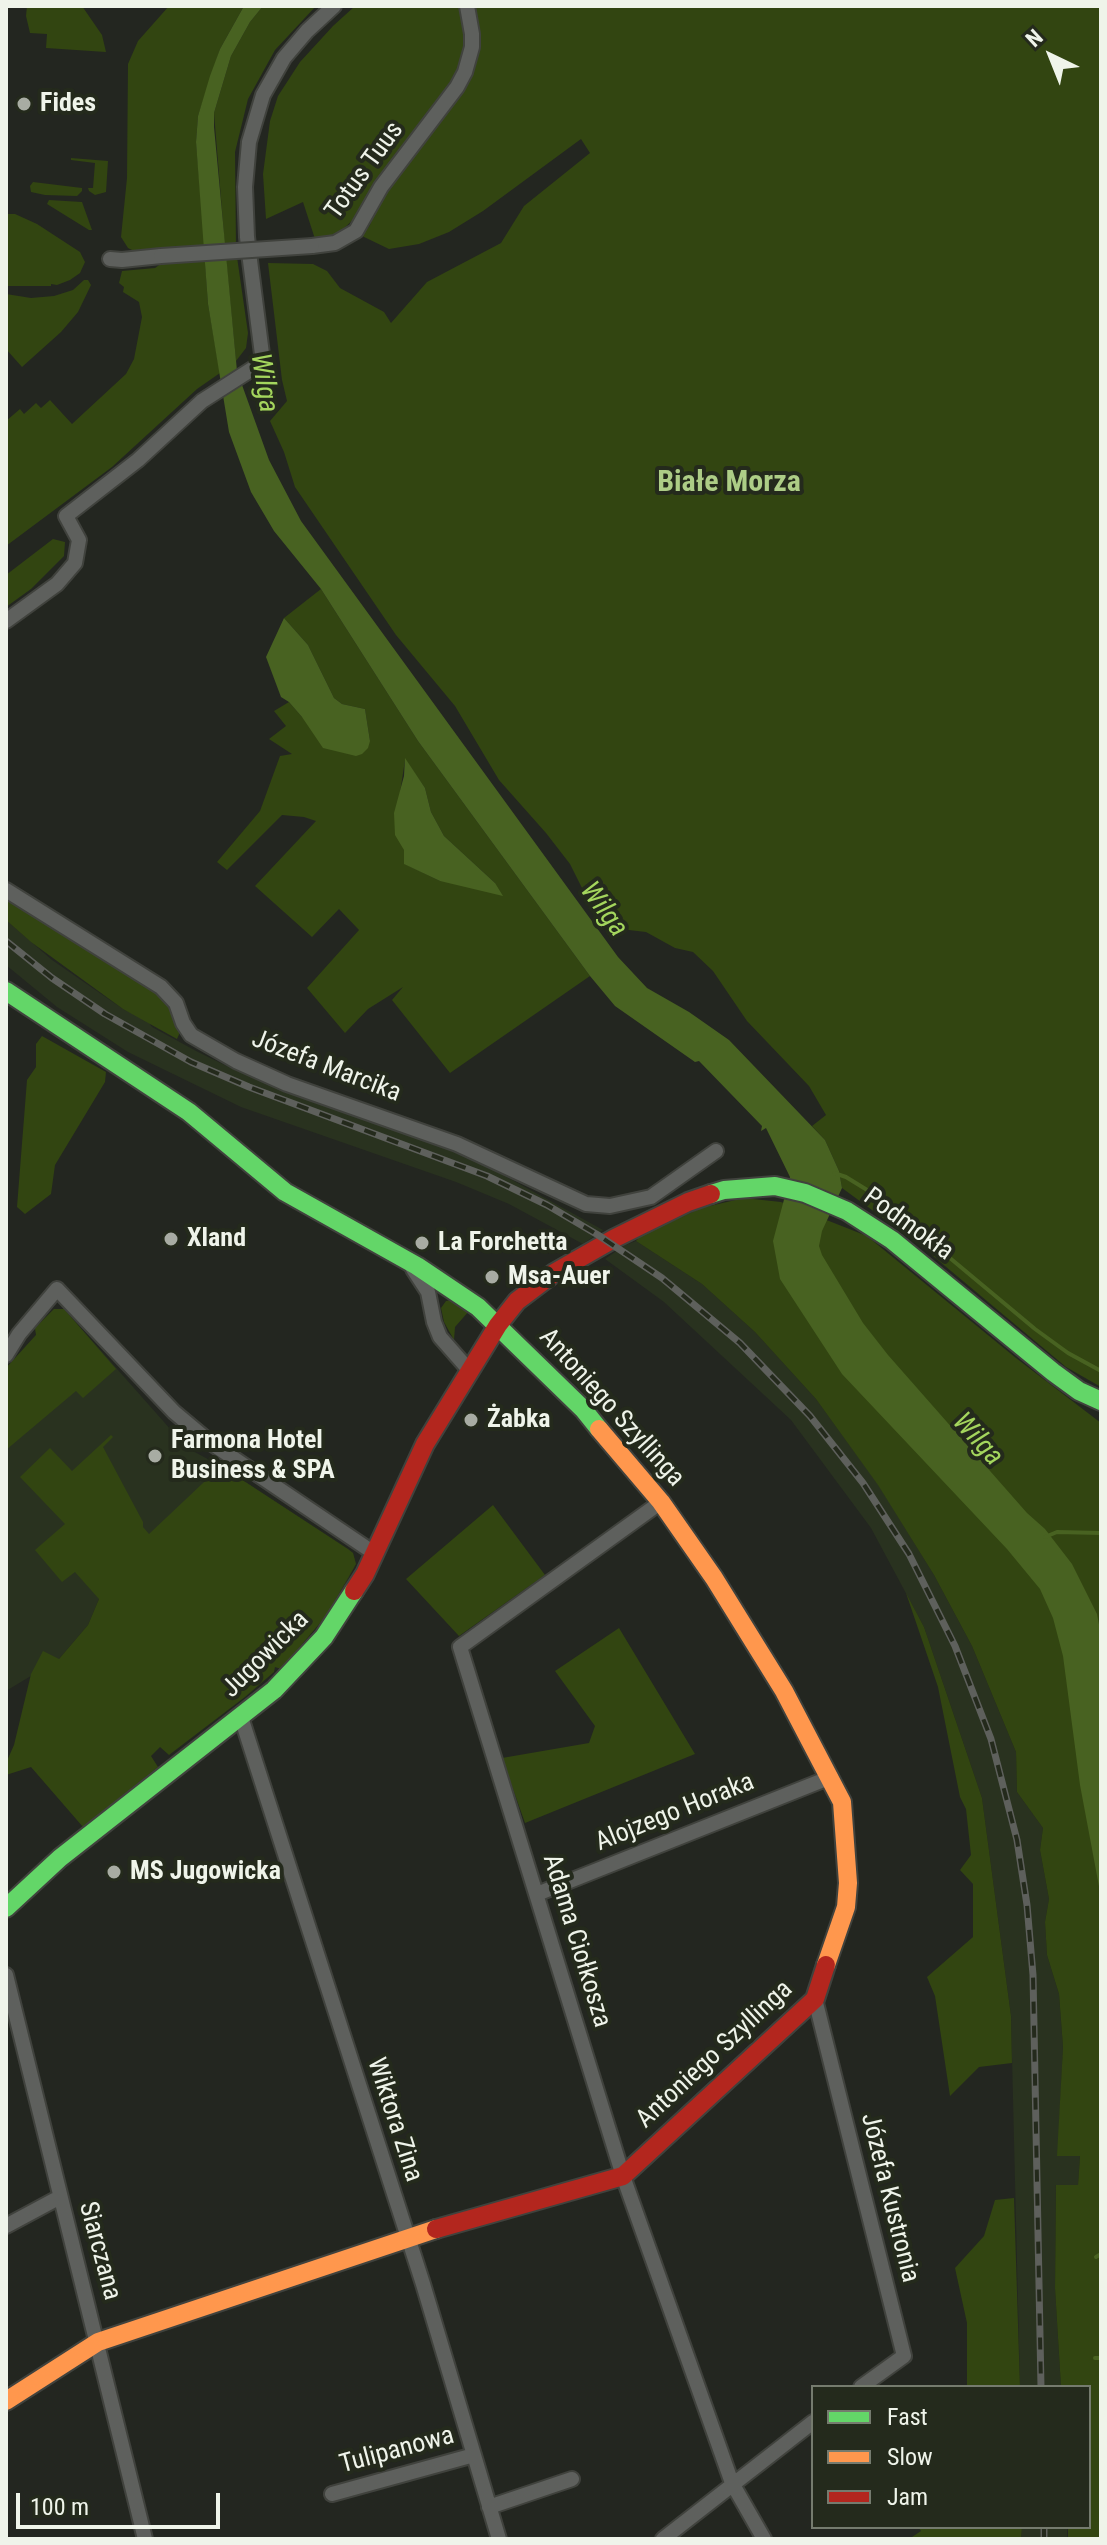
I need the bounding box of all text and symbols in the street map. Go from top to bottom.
north arrow [1011,16,1091,96]
text: N [1021,24,1048,52]
place label: Fides [40,88,96,120]
marker: Fides [15,95,33,113]
street label: Totus Tuus [319,116,411,226]
water label: Wilga [242,351,284,415]
district label: Białe Morza [657,465,801,501]
water label: Wilga [572,876,634,944]
street label: Józefa Marcika [247,1024,405,1110]
street label: Podmokła [857,1182,959,1268]
place label: Xland [187,1223,246,1255]
place label: La Forchetta [438,1227,567,1259]
marker: Xland [162,1230,180,1248]
marker: La Forchetta [413,1234,431,1252]
place label: Msa-Auer [508,1261,610,1293]
marker: Msa-Auer [483,1268,501,1286]
street label: Antoniego Szyllinga [532,1322,690,1494]
place label: Żabka [487,1404,551,1436]
water label: Wilga [945,1407,1009,1473]
marker: Żabka [462,1411,480,1429]
place label: Farmona Hotel Business & SPA [171,1425,335,1486]
marker: Farmona Hotel Business & SPA [146,1447,164,1465]
street label: Jugowicka [216,1605,316,1705]
street label: Alojzego Horaka [591,1767,759,1859]
street label: Adama Ciołkosza [535,1851,617,2031]
place label: MS Jugowicka [130,1856,281,1888]
marker: MS Jugowicka [105,1863,123,1881]
street label: Antoniego Szyllinga [630,1975,800,2135]
street label: Wiktora Zina [359,2054,429,2186]
street label: Józefa Kustronia [853,2110,925,2286]
street label: Siarczana [71,2198,127,2304]
legend [811,2385,1091,2529]
text: Fast [887,2403,928,2431]
street label: Tulipanowa [336,2421,458,2481]
text: Slow [887,2443,933,2471]
scale bar [20,2477,224,2527]
text: Jam [887,2483,928,2511]
text: 100 m [30,2493,89,2521]

